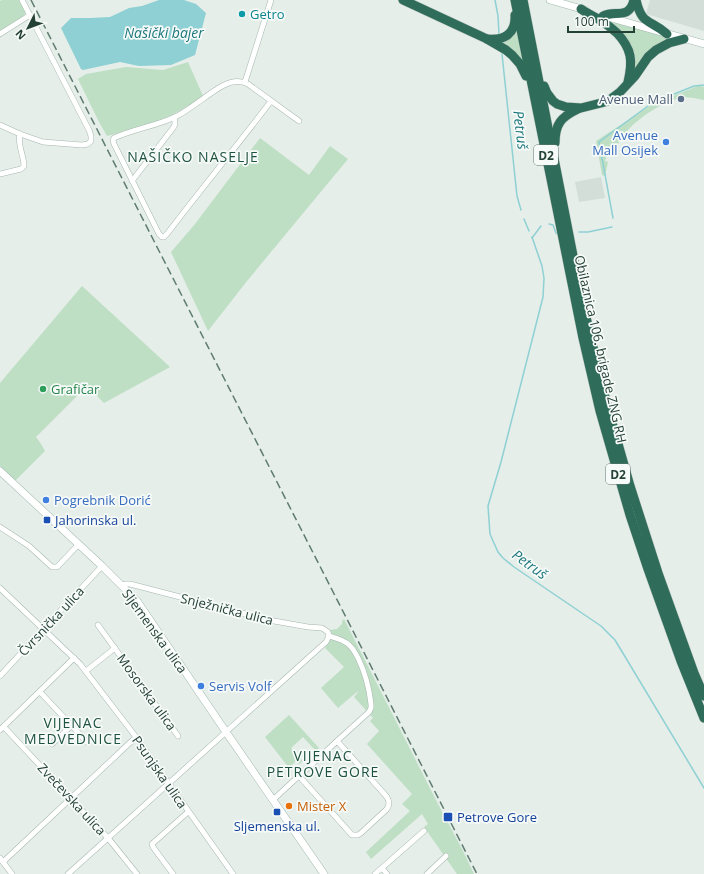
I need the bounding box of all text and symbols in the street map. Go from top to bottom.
place label: Getro [250,5,285,23]
north arrow [8,8,48,48]
scale bar [568,8,634,34]
marker: Getro [237,9,247,19]
text: 100 m [574,13,609,30]
water label: Našički bajer [124,23,204,42]
text: N [12,27,29,43]
place label: Avenue Mall [599,90,673,108]
marker: Avenue Mall [676,94,686,104]
water label: Petruš [509,109,533,152]
place label: Avenue Mall Osijek [592,126,658,159]
marker: Avenue Mall Osijek [661,137,671,147]
road number: D2 [534,145,558,165]
district label: NAŠIČKO NASELJE [127,147,259,166]
street label: Obilaznica 106. brigade ZNG RH [571,253,631,445]
place label: Grafičar [51,380,100,398]
marker: Grafičar [38,384,48,394]
road number: D2 [606,464,630,484]
place label: Pogrebnik Dorić [54,491,151,509]
marker: Pogrebnik Dorić [41,495,51,505]
place label: Jahorinska ul. [53,511,136,529]
marker: Jahorinska ul. [42,515,52,525]
water label: Petruš [509,545,552,584]
street label: Čvrsnička ulica [14,582,88,660]
street label: Sljemenska ulica [118,585,192,677]
street label: Snježnička ulica [179,589,275,629]
street label: Mosorska ulica [113,650,181,734]
place label: Servis Volf [209,677,272,695]
marker: Servis Volf [196,681,206,691]
district label: VIJENAC MEDVEDNICE [24,713,122,748]
street label: Psunjska ulica [128,732,192,812]
district label: VIJENAC PETROVE GORE [267,746,379,781]
street label: Zvečevska ulica [34,759,110,839]
place label: Mister X [297,797,347,815]
marker: Mister X [284,801,294,811]
marker: Sljemenska ul. [272,807,282,817]
place label: Petrove Gore [457,808,537,826]
marker: Petrove Gore [442,811,454,823]
place label: Sljemenska ul. [234,817,320,835]

